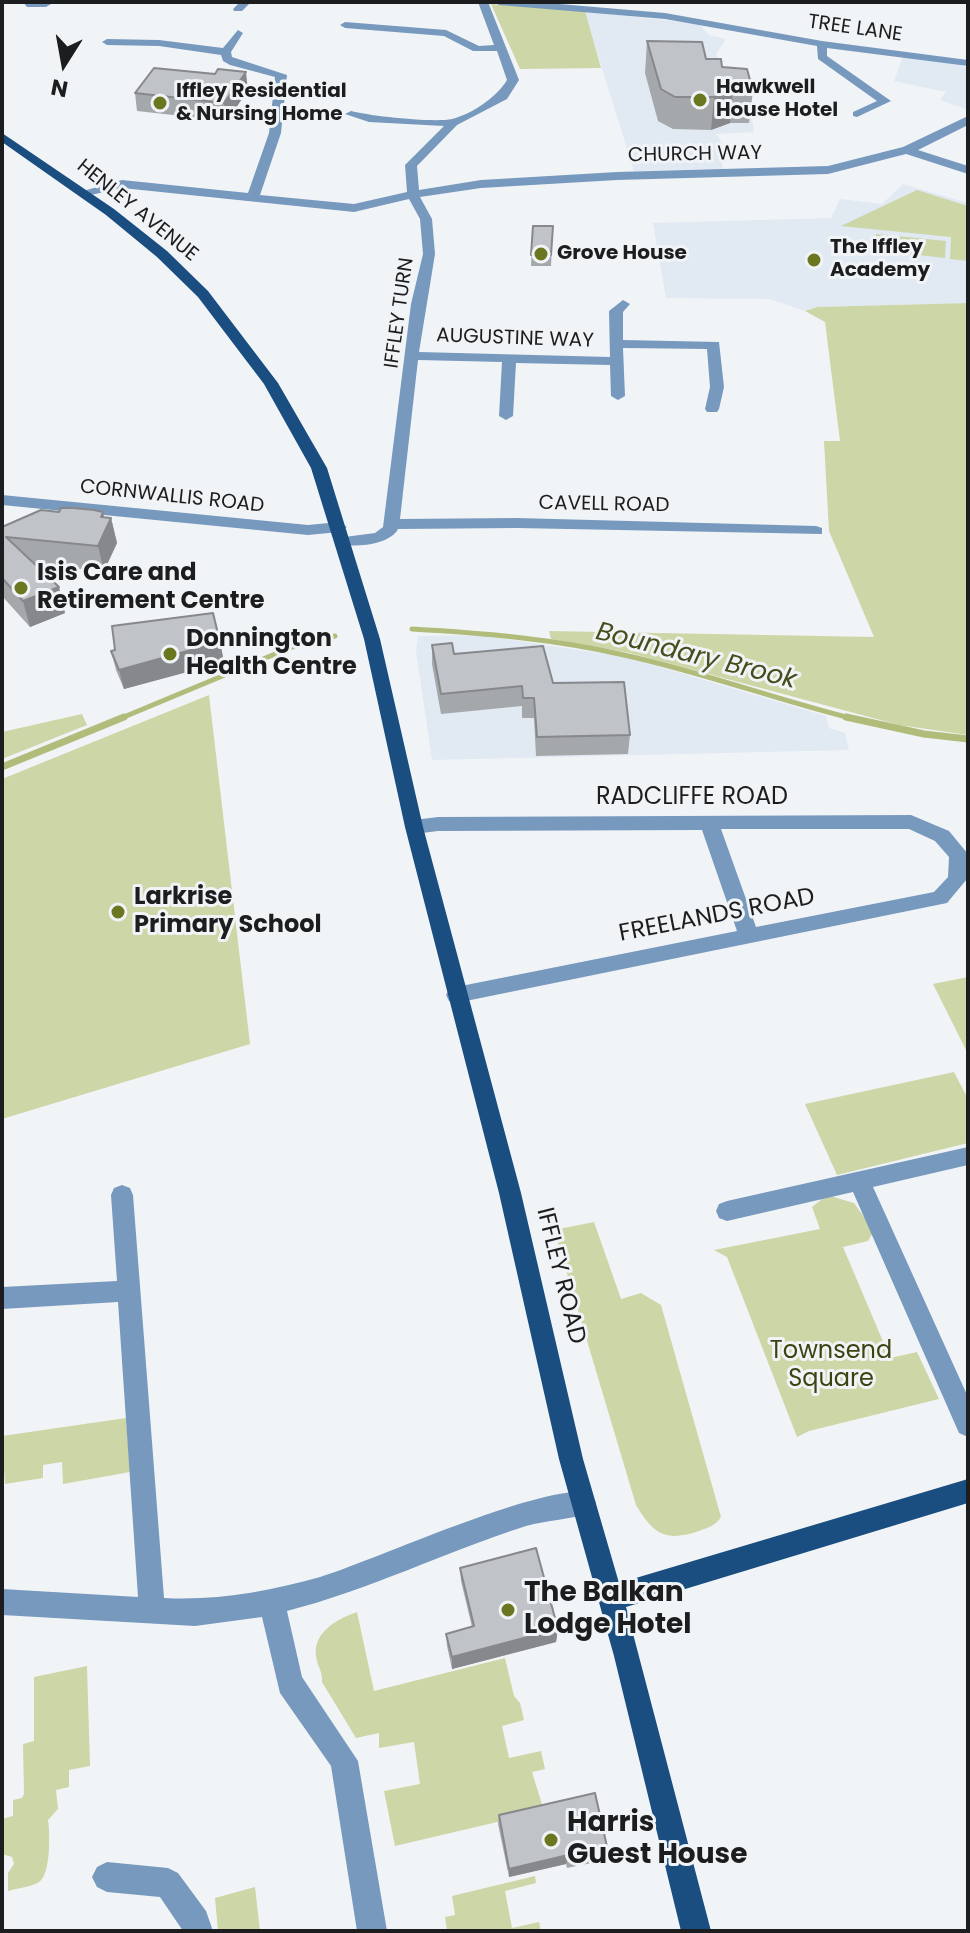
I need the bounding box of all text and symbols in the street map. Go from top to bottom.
street label: TREE LANE [806,10,904,48]
north arrow [24,24,104,104]
text: N [48,71,70,105]
place label: Hawkwell House Hotel [716,76,838,123]
place label: Iffley Residential & Nursing Home [176,80,347,127]
marker: Hawkwell House Hotel [691,91,709,109]
marker: Iffley Residential & Nursing Home [151,94,169,112]
street label: CHURCH WAY [628,142,762,168]
street label: HENLEY AVENUE [71,155,203,267]
place label: The Iffley Academy [830,236,930,283]
place label: Grove House [557,242,687,266]
marker: Grove House [532,245,550,263]
marker: The Iffley Academy [805,251,823,269]
street label: IFFLEY TURN [380,256,420,370]
street label: AUGUSTINE WAY [436,324,594,354]
street label: CORNWALLIS ROAD [79,475,265,519]
street label: CAVELL ROAD [538,492,670,518]
place label: Isis Care and Retirement Centre [37,560,265,616]
marker: Isis Care and Retirement Centre [12,579,30,597]
water label: Boundary Brook [593,617,799,697]
place label: Donnington Health Centre [186,626,357,682]
marker: Donnington Health Centre [161,645,179,663]
street label: RADCLIFFE ROAD [596,784,788,812]
street label: FREELANDS ROAD [617,883,817,949]
place label: Larkrise Primary School [134,884,322,940]
marker: Larkrise Primary School [109,903,127,921]
street label: IFFLEY ROAD [529,1205,591,1347]
park label: Townsend Square [770,1338,892,1394]
place label: The Balkan Lodge Hotel [524,1577,692,1643]
marker: The Balkan Lodge Hotel [499,1601,517,1619]
place label: Harris Guest House [567,1807,747,1873]
marker: Harris Guest House [542,1831,560,1849]

